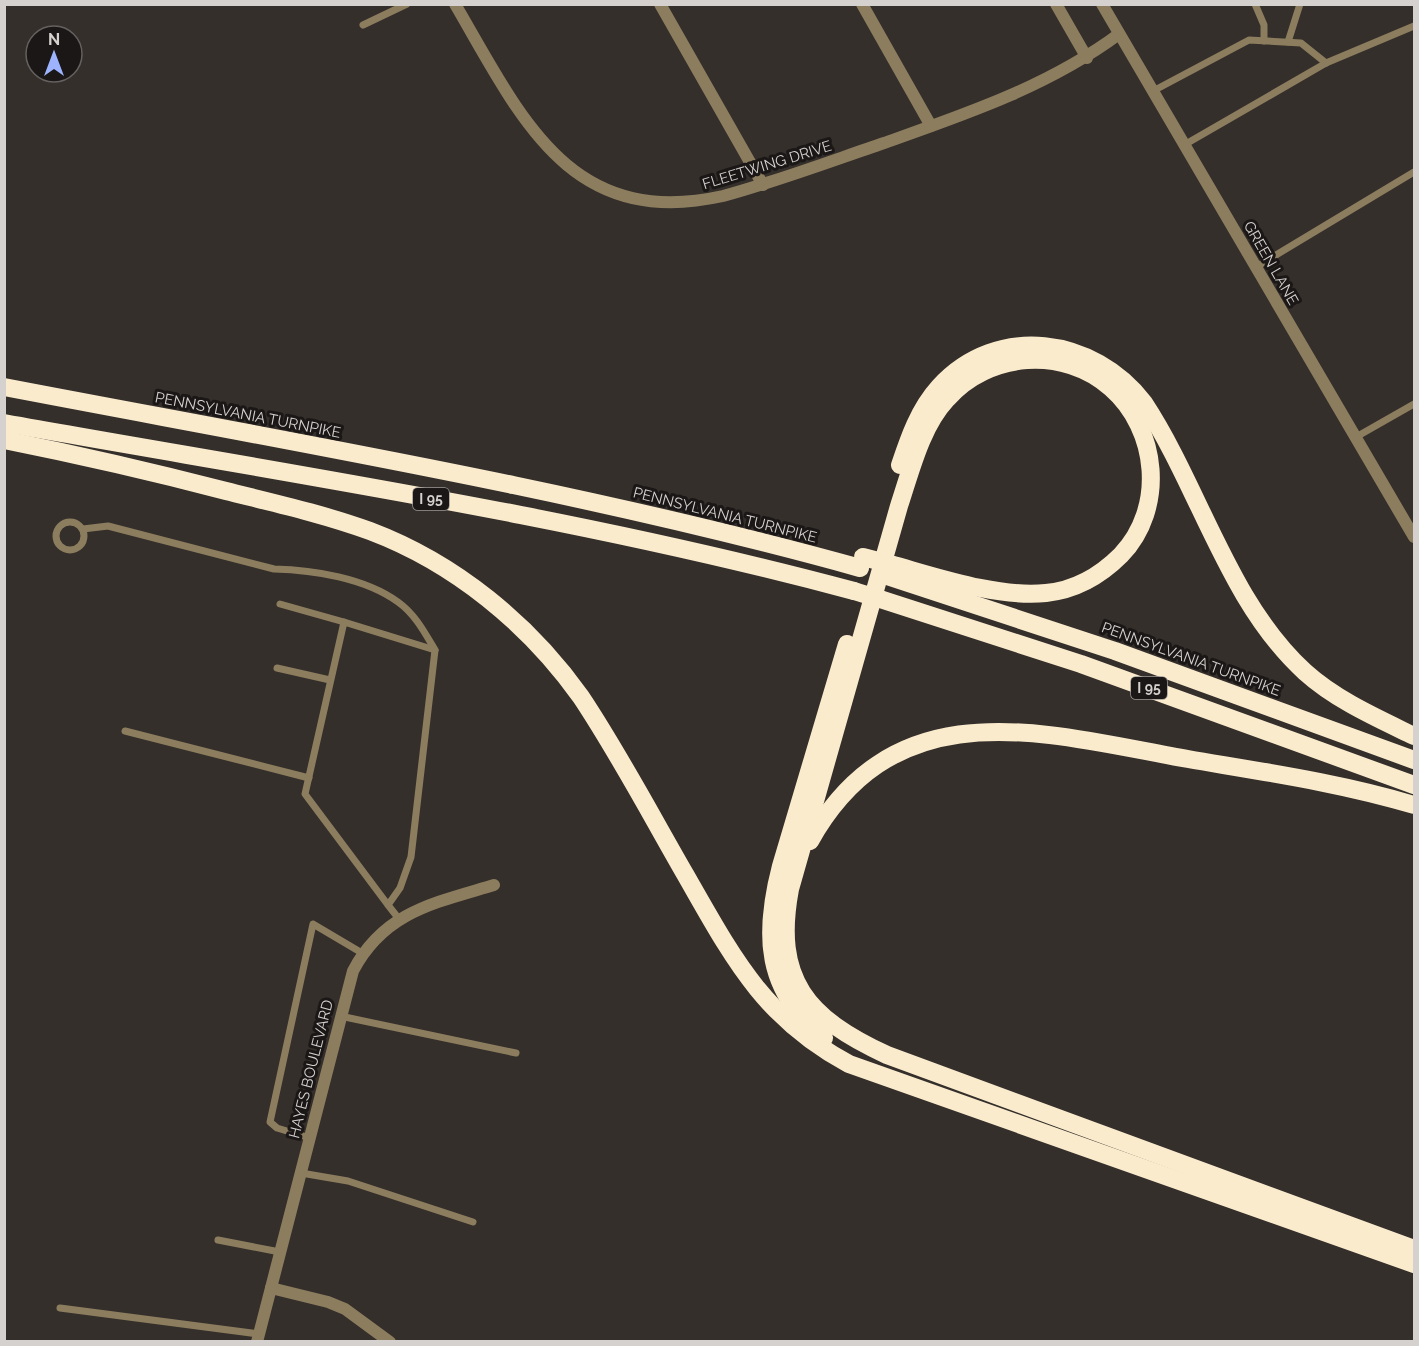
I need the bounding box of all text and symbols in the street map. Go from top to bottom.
north arrow [24,24,84,84]
text: N [48,30,60,49]
street label: FLEETWING DRIVE [700,137,834,193]
street label: GREEN LANE [1240,218,1302,308]
street label: PENNSYLVANIA TURNPIKE [154,388,342,442]
street label: PENNSYLVANIA TURNPIKE [631,483,819,547]
road number: I 95 [413,488,449,510]
street label: PENNSYLVANIA TURNPIKE [1099,618,1283,700]
road number: I 95 [1131,677,1167,699]
street label: HAYES BOULEVARD [285,998,337,1140]

